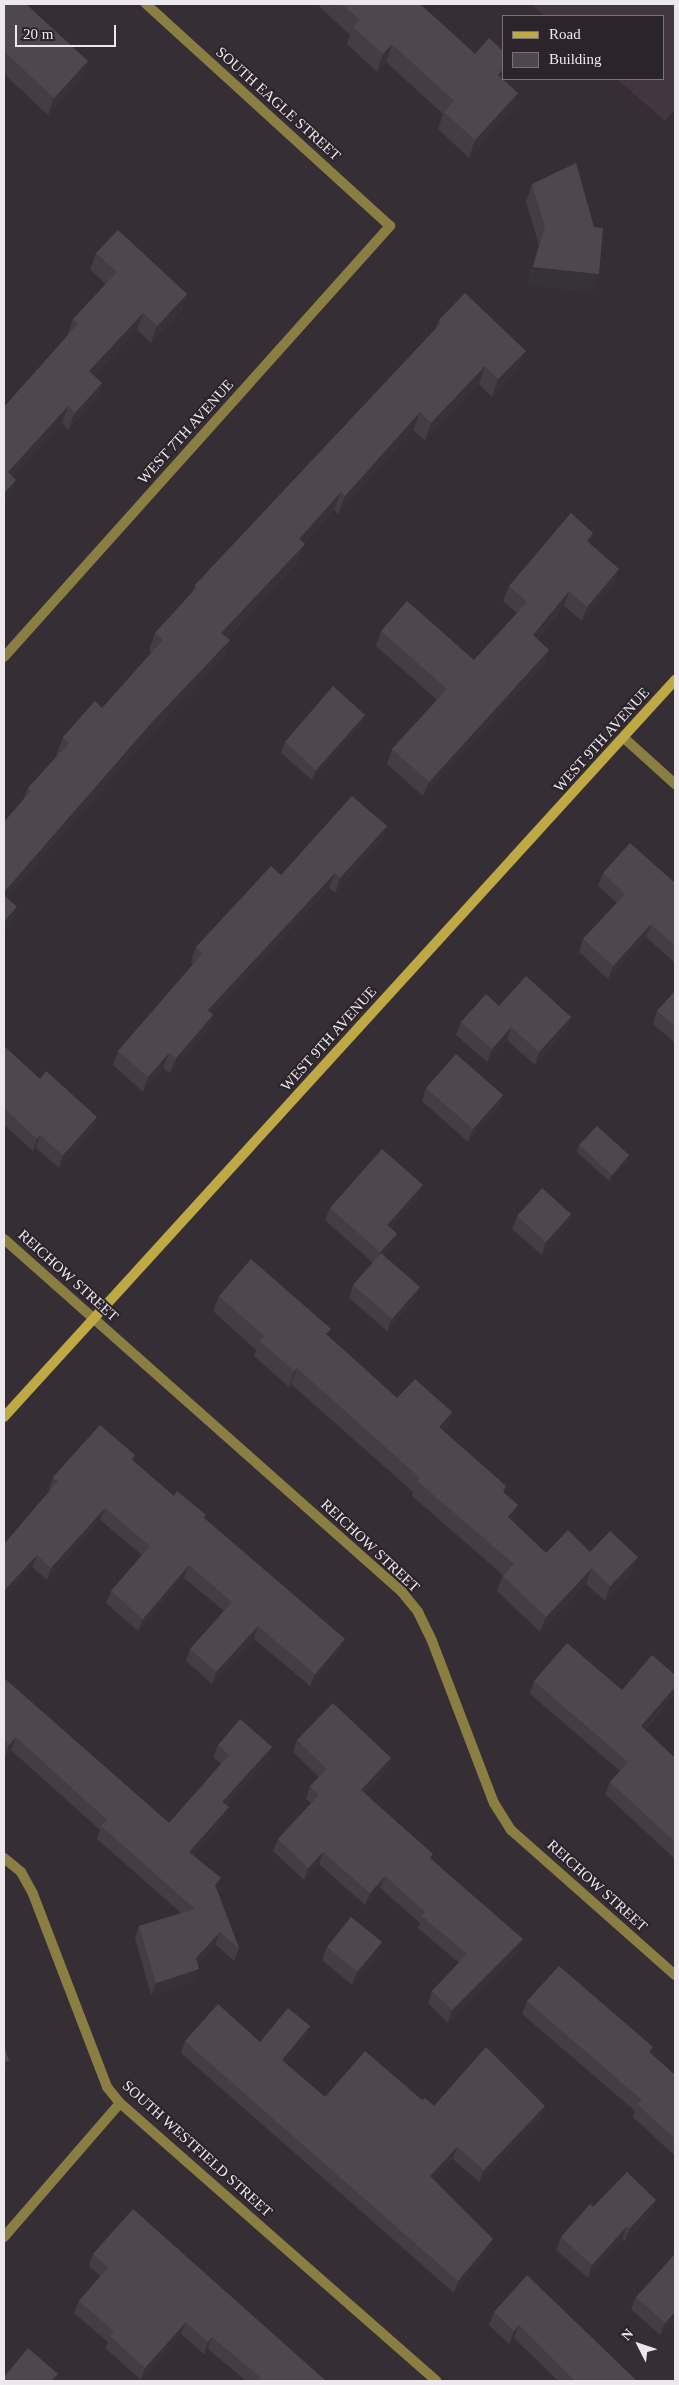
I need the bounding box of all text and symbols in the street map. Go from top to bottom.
scale bar [18,15,119,47]
legend [502,15,664,80]
text: 20 m [23,26,53,42]
text: Road [549,26,581,42]
street label: SOUTH EAGLE STREET [212,43,344,165]
text: Building [549,51,602,67]
street label: WEST 7TH AVENUE [134,376,238,488]
street label: WEST 9TH AVENUE [550,684,654,796]
street label: WEST 9TH AVENUE [277,983,381,1095]
street label: REICHOW STREET [14,1226,122,1326]
street label: REICHOW STREET [317,1496,423,1596]
street label: REICHOW STREET [543,1836,651,1936]
street label: SOUTH WESTFIELD STREET [118,2077,276,2221]
north arrow [614,2320,664,2370]
text: N [618,2326,636,2344]

